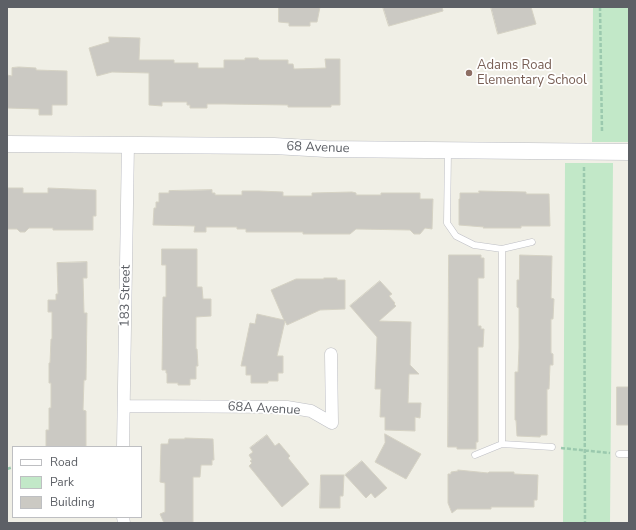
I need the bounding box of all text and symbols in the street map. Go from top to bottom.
place label: Adams Road Elementary School [477,58,587,89]
marker: Adams Road Elementary School [464,68,474,78]
street label: 68 Avenue [286,139,350,157]
street label: 183 Street [118,265,134,327]
street label: 68A Avenue [227,399,301,419]
legend [12,446,142,518]
text: Road [50,454,78,470]
text: Park [50,474,74,490]
text: Building [50,494,95,510]

